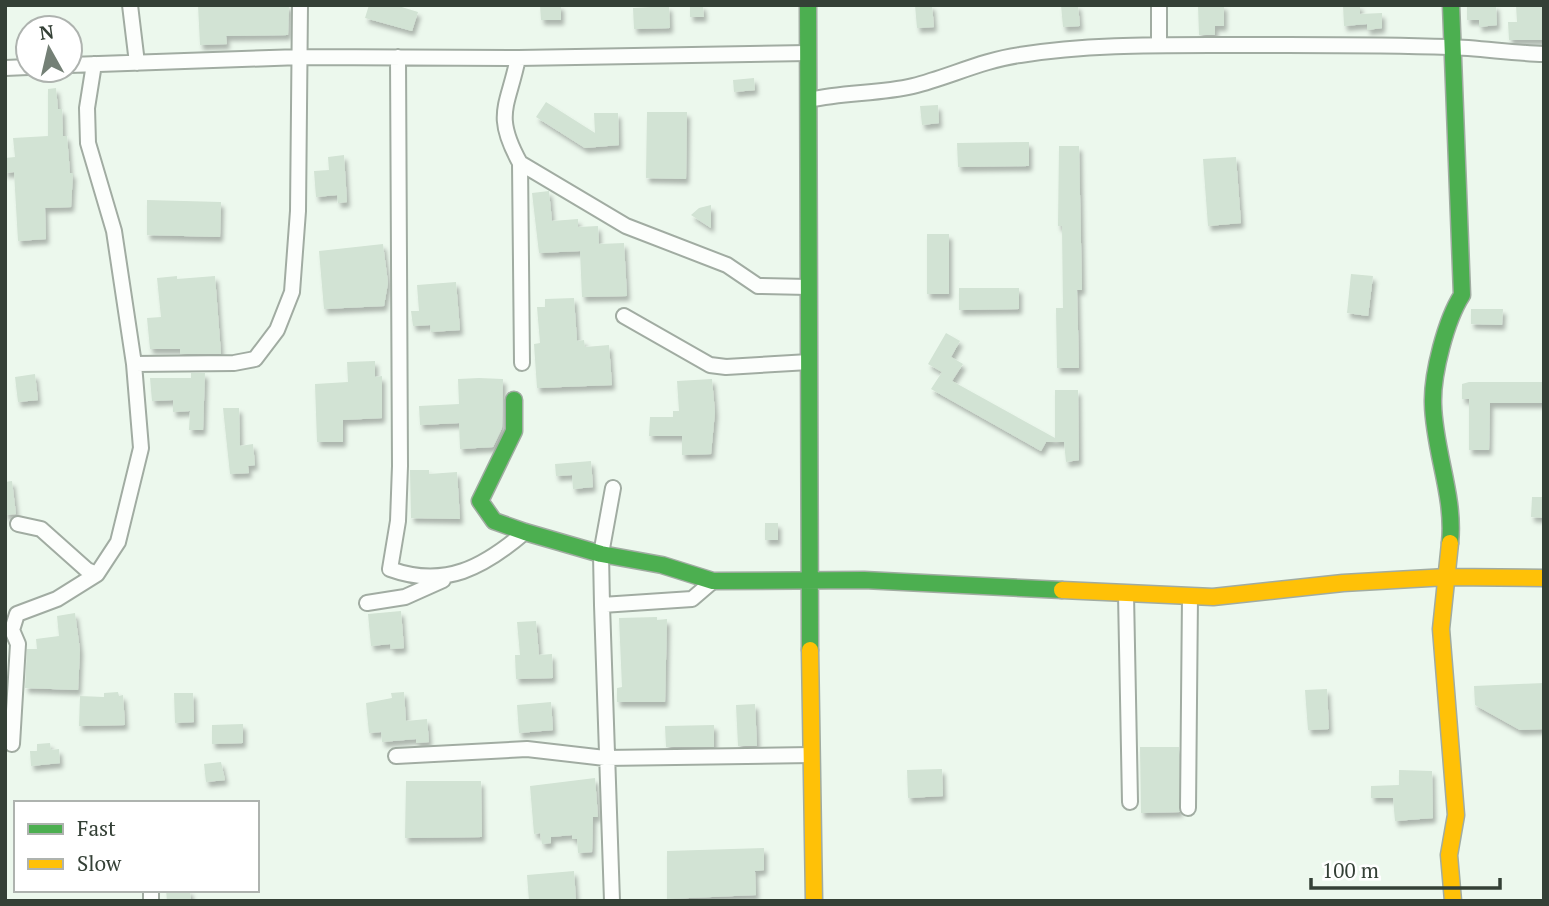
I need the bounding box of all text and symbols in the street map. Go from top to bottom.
north arrow [14,14,84,84]
text: N [38,18,56,45]
legend [14,801,259,892]
text: Fast [77,814,116,842]
scale bar [1311,846,1500,890]
text: Slow [77,849,122,877]
text: 100 m [1322,856,1379,884]

